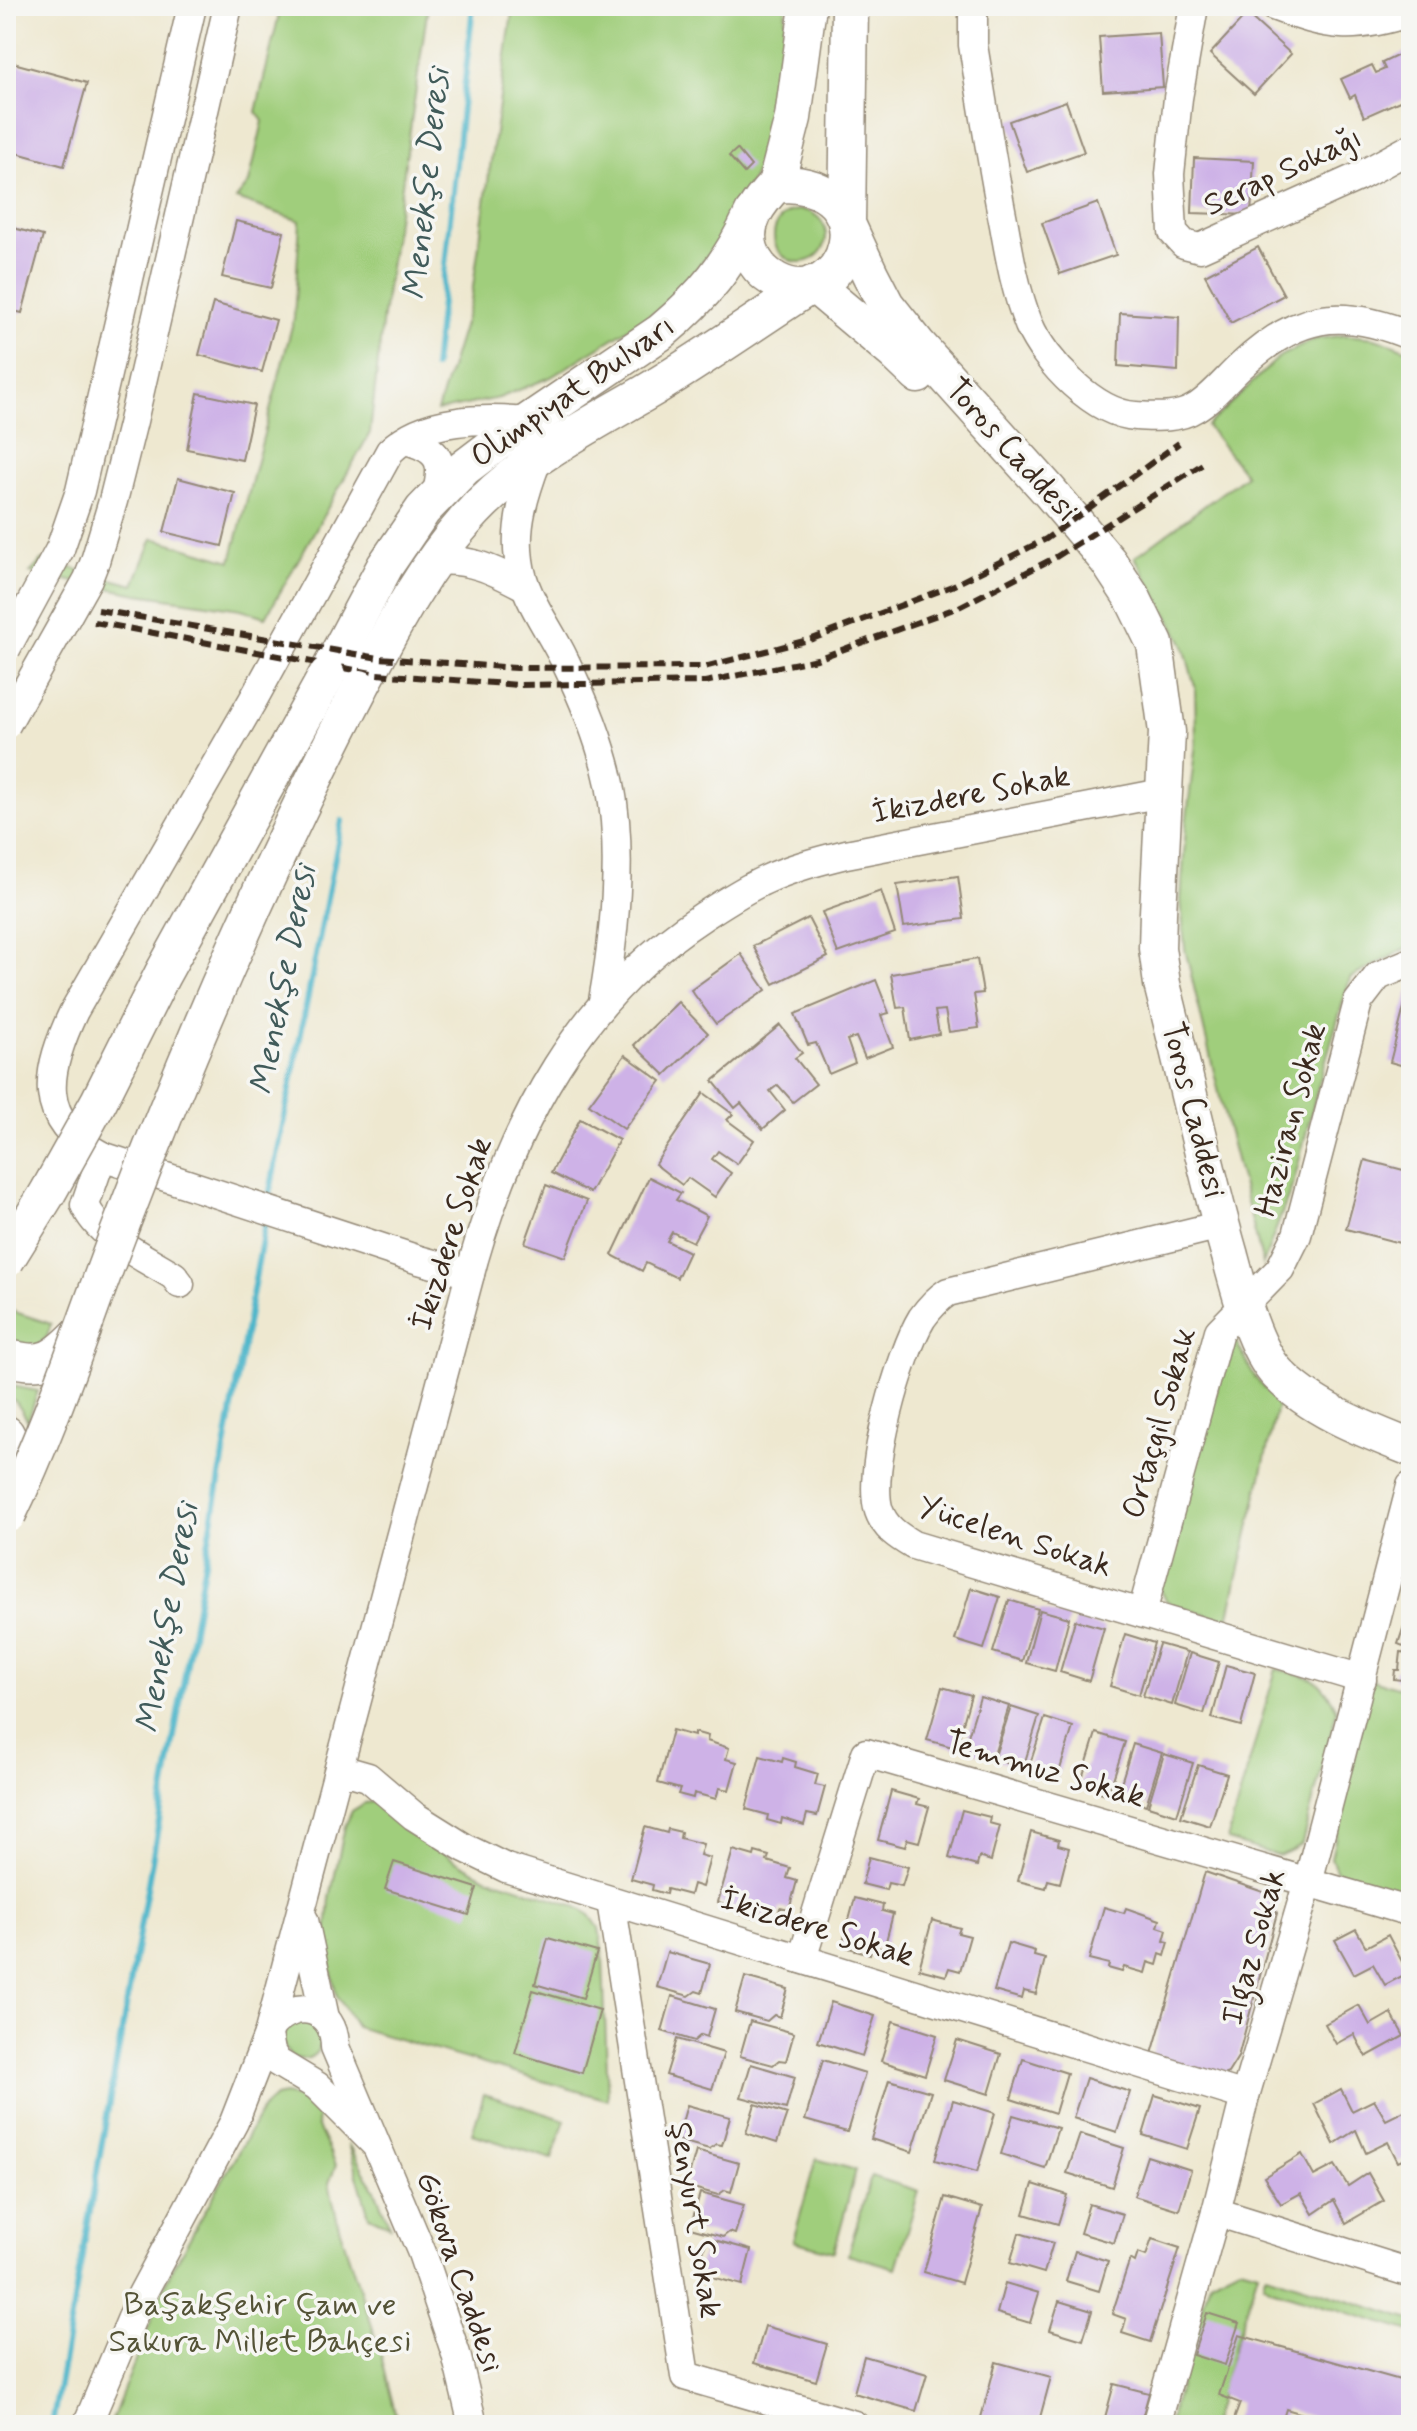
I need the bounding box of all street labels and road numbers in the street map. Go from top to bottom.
street label: Serap Sokağı [1197,117,1369,227]
street label: Olimpiyat Bulvarı [462,306,684,478]
street label: Toros Caddesi [935,369,1087,531]
street label: İkizdere Sokak [869,755,1073,835]
street label: Toros Caddesi [1151,1018,1235,1202]
street label: Haziran Sokak [1245,1019,1337,1221]
street label: İkizdere Sokak [401,1132,503,1336]
street label: Ortaçgil Sokak [1113,1323,1207,1523]
street label: Yücelen Sokak [913,1486,1117,1588]
street label: Temmuz Sokak [940,1721,1150,1819]
street label: Ilgaz Sokak [1212,1864,1299,2031]
street label: İkizdere Sokak [715,1879,919,1977]
street label: Şenyurt Sokak [659,2119,731,2321]
street label: Gökova Caddesi [405,2166,513,2378]

